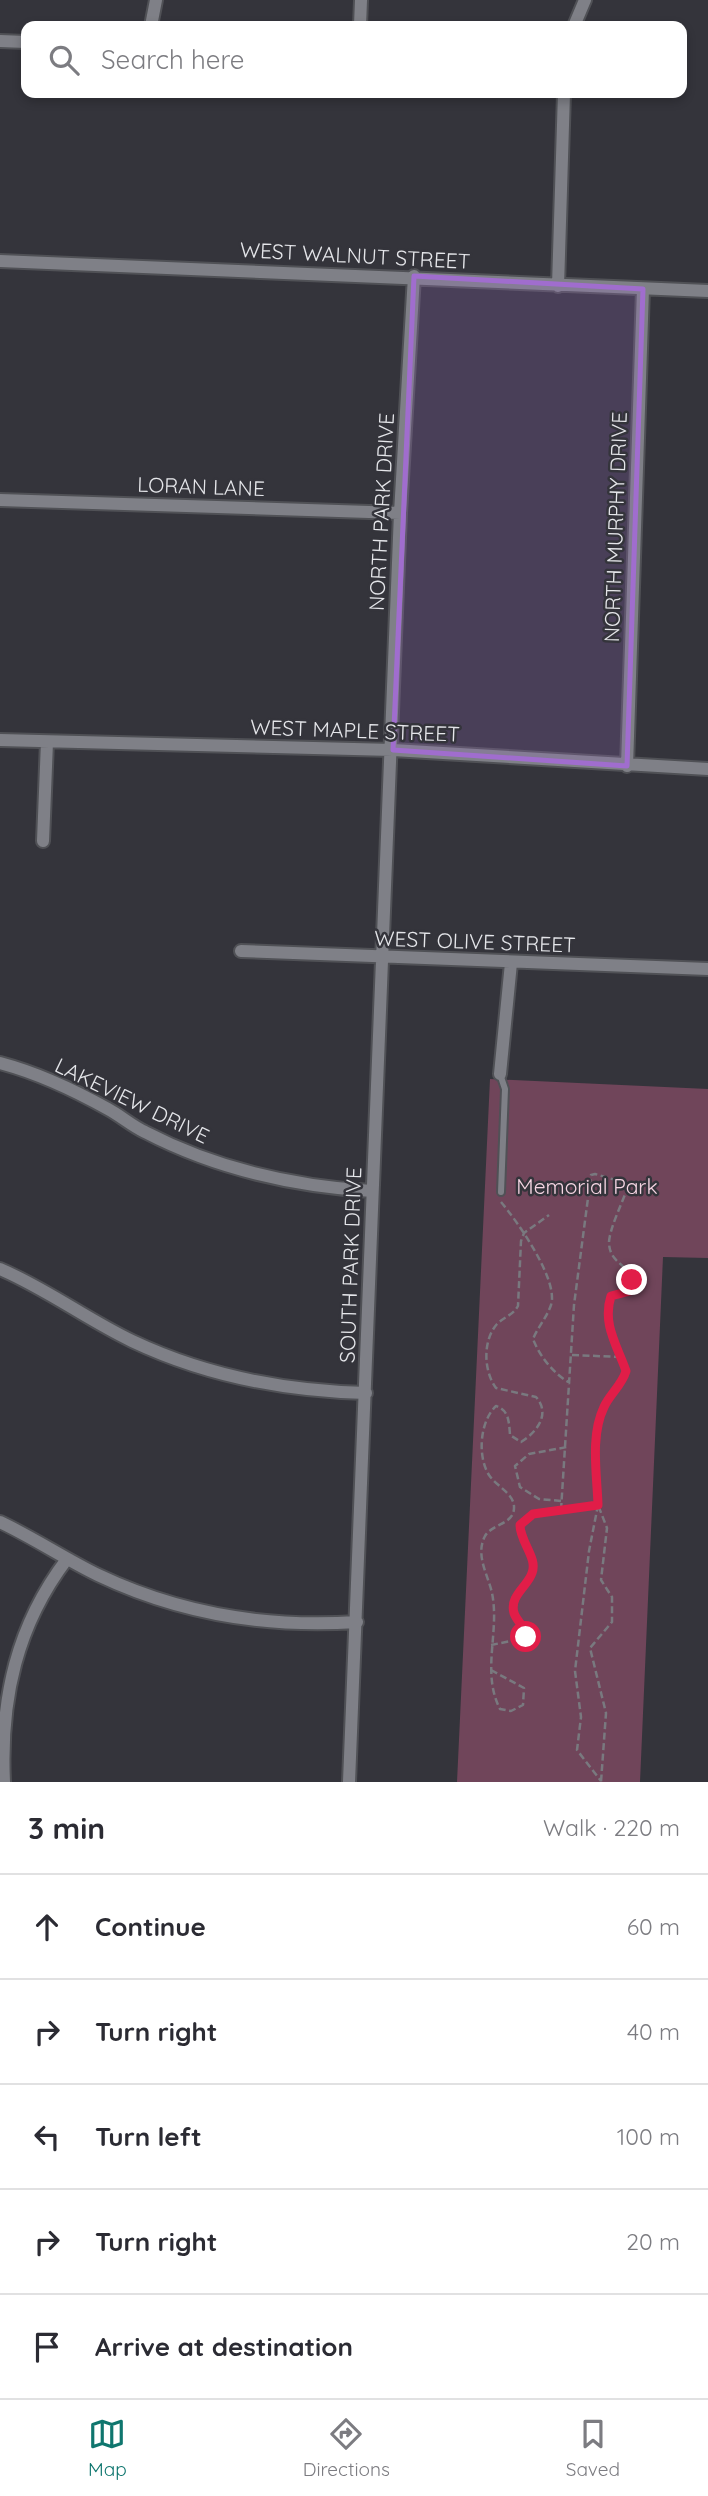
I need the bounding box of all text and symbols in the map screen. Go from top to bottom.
search box [21,21,687,98]
icon: search [45,41,83,79]
text: Search here [101,43,245,76]
street label: WEST WALNUT STREET [239,236,471,274]
street label: NORTH MURPHY DRIVE [598,411,632,643]
street label: NORTH PARK DRIVE [363,412,399,612]
street label: LORAN LANE [137,471,265,501]
street label: WEST MAPLE STREET [250,713,460,747]
street label: WEST OLIVE STREET [374,924,576,958]
street label: LAKEVIEW DRIVE [51,1052,214,1149]
street label: SOUTH PARK DRIVE [334,1167,366,1363]
park label: Memorial Park [516,1173,658,1199]
route end [616,1264,647,1295]
route start [510,1621,541,1652]
text: 3 min [28,1809,105,1847]
text: Walk · 220 m [543,1813,680,1842]
icon: ahead [28,1908,66,1946]
text: Continue [95,1910,206,1943]
text: 60 m [627,1912,680,1941]
icon: right [28,2013,66,2051]
text: Turn right [95,2015,217,2048]
text: 40 m [627,2017,680,2046]
icon: left [28,2118,66,2156]
text: Turn left [95,2120,202,2153]
text: 100 m [617,2122,680,2151]
icon: right [28,2223,66,2261]
text: Turn right [95,2225,217,2258]
text: 20 m [626,2227,680,2256]
icon: arrive [28,2328,66,2366]
text: Arrive at destination [95,2330,353,2363]
tab: Map [88,2415,127,2481]
tab: Directions [303,2415,390,2481]
tab: Saved [566,2415,620,2481]

